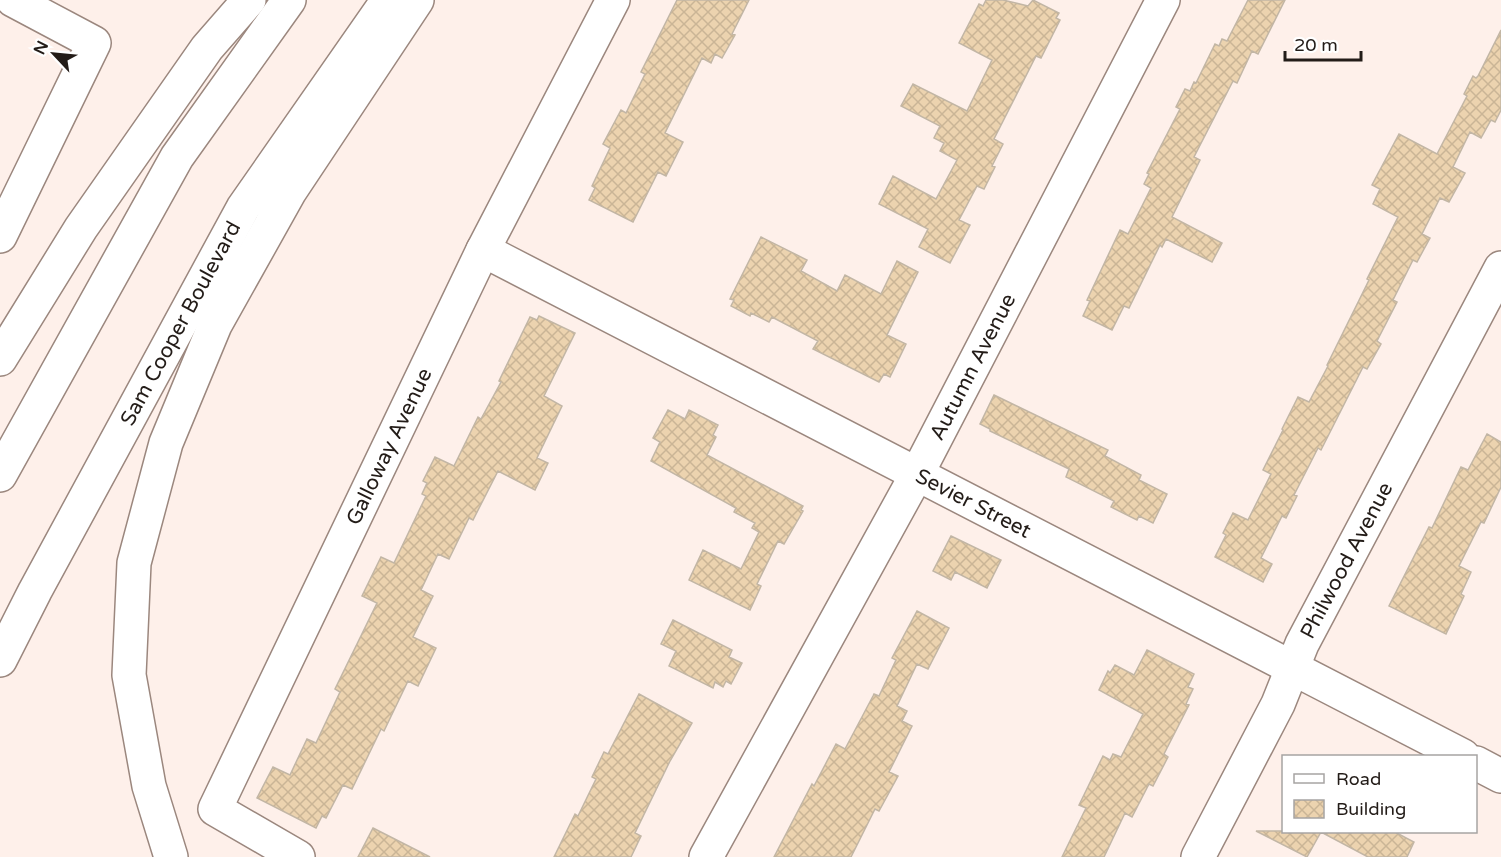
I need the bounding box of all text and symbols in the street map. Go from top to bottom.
north arrow [24,24,84,84]
scale bar [1285,24,1362,62]
text: 20 m [1294,34,1338,56]
text: N [30,38,53,58]
street label: Sam Cooper Boulevard [115,217,246,430]
street label: Autumn Avenue [925,289,1021,445]
street label: Galloway Avenue [341,364,438,529]
street label: Sevier Street [911,464,1035,544]
street label: Philwood Avenue [1295,478,1398,643]
legend [1282,755,1477,833]
text: Road [1336,768,1381,790]
text: Building [1336,798,1406,820]

